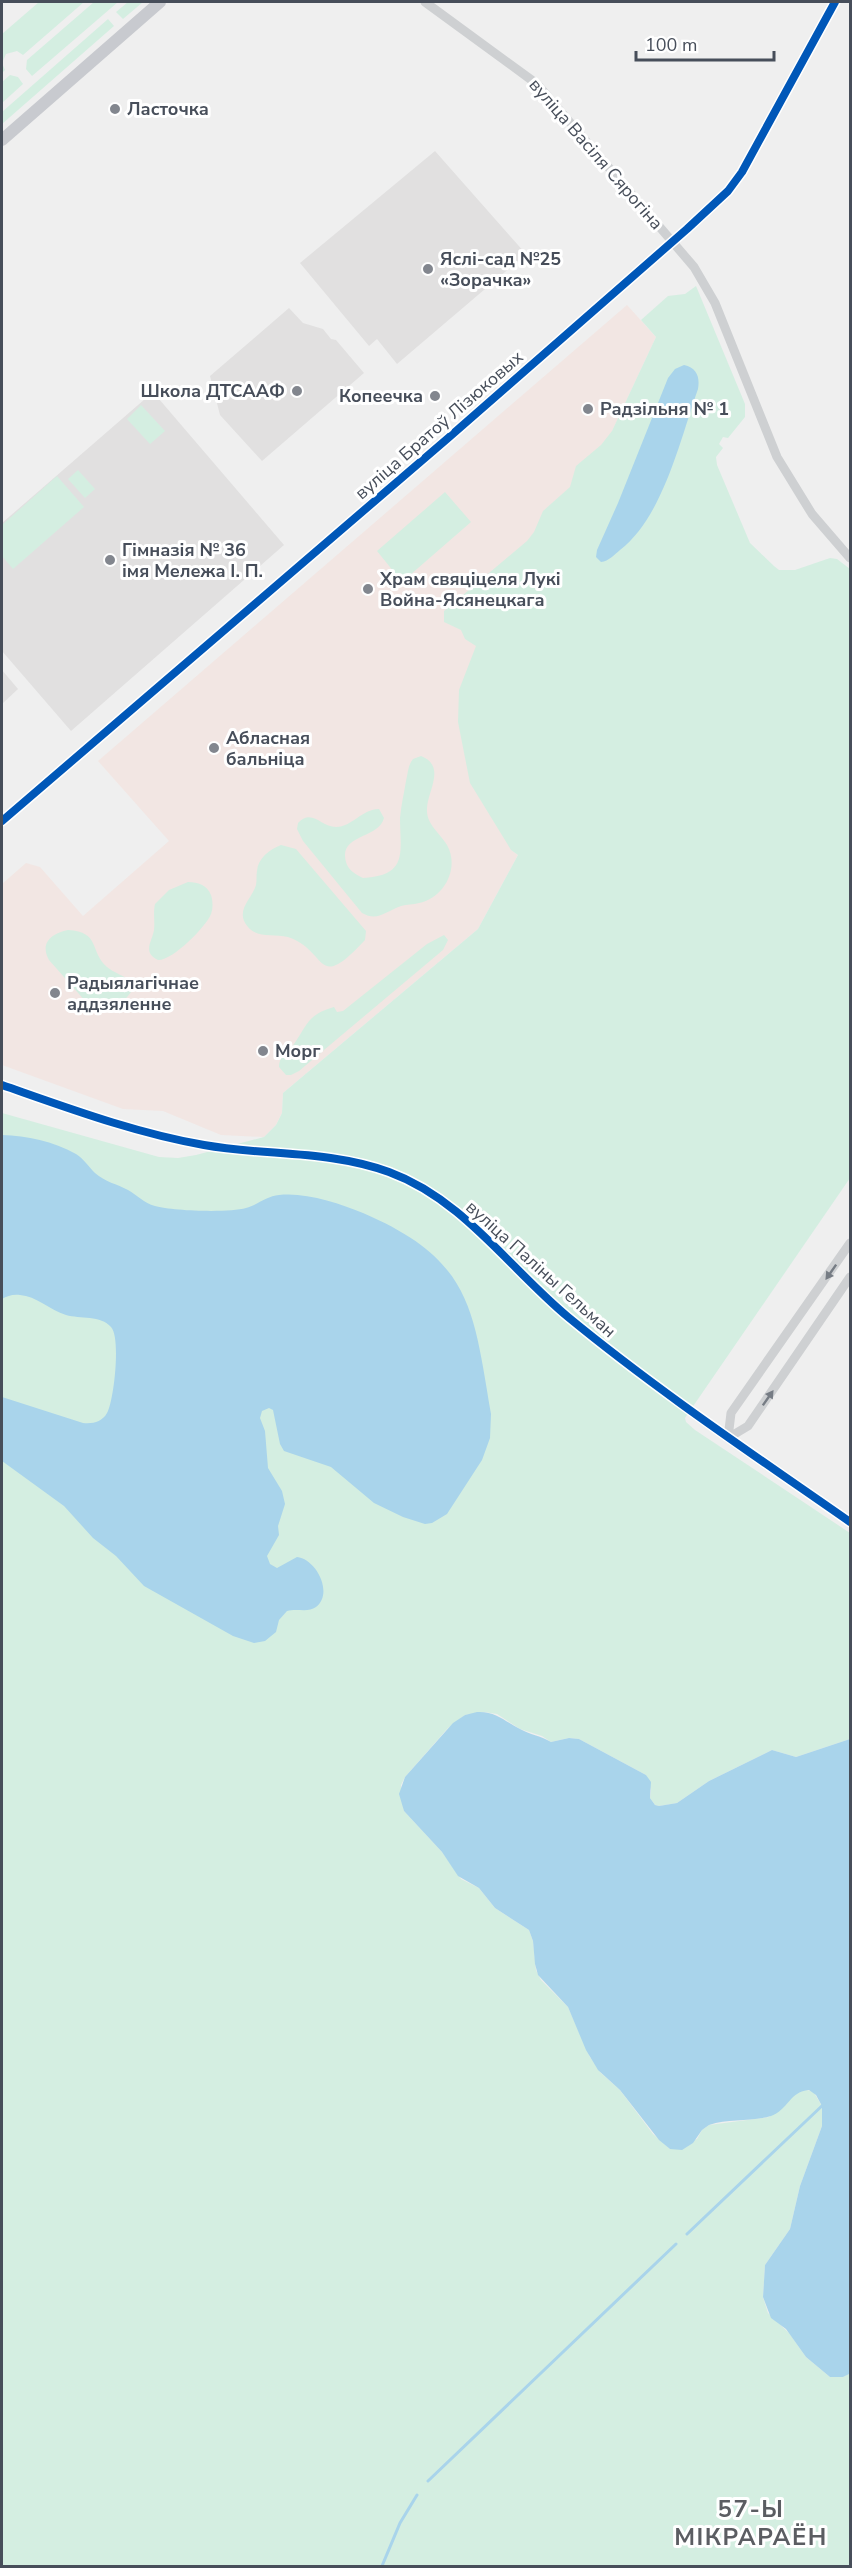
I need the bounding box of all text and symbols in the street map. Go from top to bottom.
scale bar [636,24,774,62]
text: 100 m [645,33,697,57]
street label: вуліца Васіля Сярогіна [524,73,668,235]
place label: Ласточка [127,97,209,121]
marker: Ласточка [108,102,122,116]
place label: Яслі-сад №25 «Зорачка» [440,247,561,292]
marker: Яслі-сад №25 «Зорачка» [421,262,435,276]
street label: вуліца Братоў Лізюковых [350,345,529,505]
place label: Школа ДТСААФ [141,379,285,403]
marker: Школа ДТСААФ [290,384,304,398]
place label: Копеечка [339,384,423,408]
marker: Копеечка [428,389,442,403]
place label: Радзільня № 1 [600,397,729,421]
marker: Радзільня № 1 [581,402,595,416]
place label: Гімназія № 36 імя Мележа І. П. [122,538,263,583]
marker: Гімназія № 36 імя Мележа І. П. [103,553,117,567]
place label: Храм свяціцеля Лукі Война-Ясянецкага [379,567,561,612]
marker: Храм свяціцеля Лукі Война-Ясянецкага [361,582,375,596]
place label: Абласная бальніца [226,726,310,771]
marker: Абласная бальніца [207,741,221,755]
place label: Радыялагічнае аддзяленне [67,971,199,1016]
marker: Радыялагічнае аддзяленне [48,986,62,1000]
place label: Морг [275,1039,321,1063]
marker: Морг [256,1044,270,1058]
street label: вуліца Паліны Гельман [461,1195,621,1343]
one-way arrow [825,1263,837,1279]
one-way arrow [762,1390,774,1406]
district label: 57-Ы МІКРАРАЁН [674,2493,828,2553]

